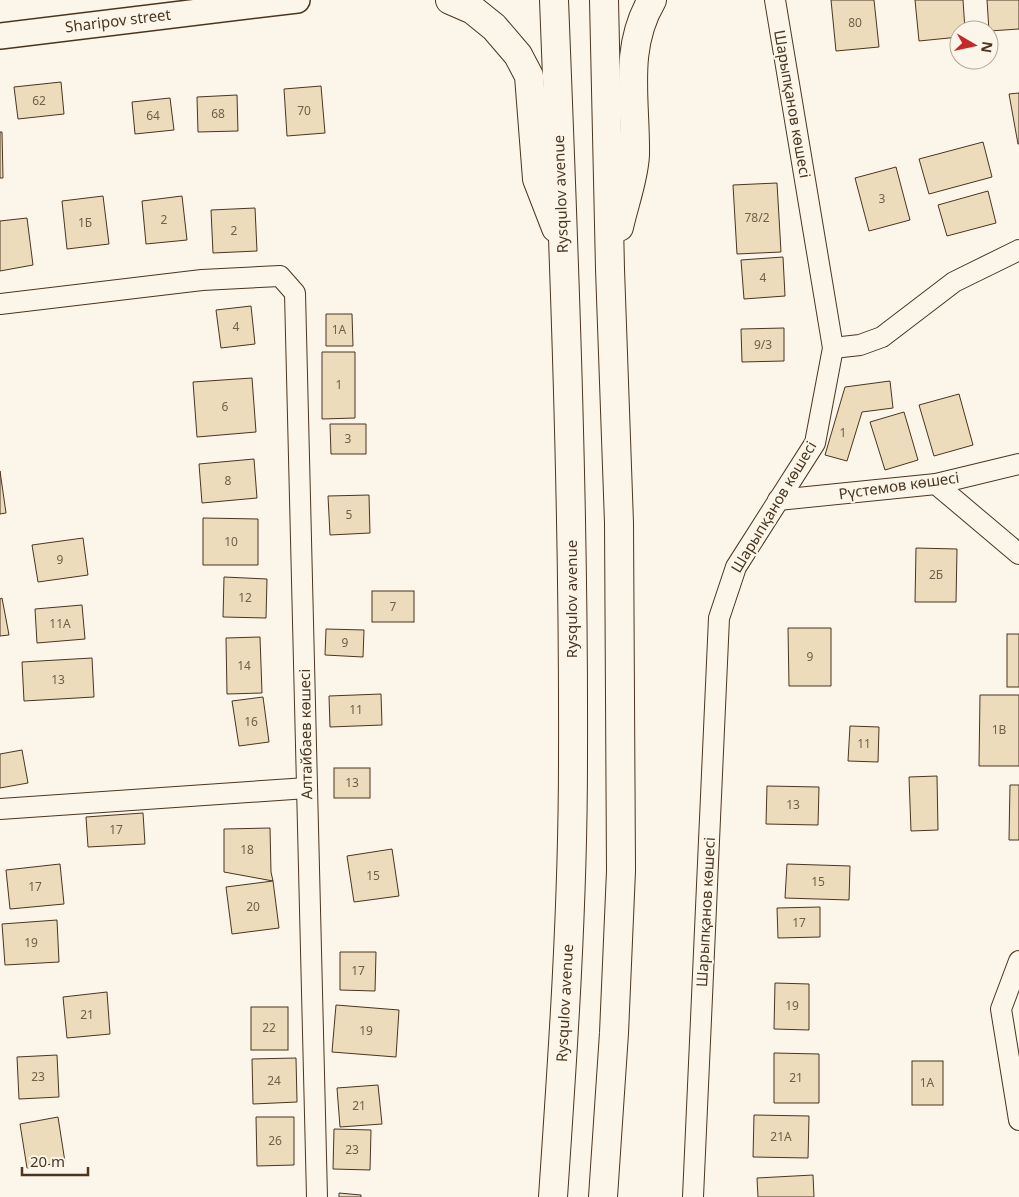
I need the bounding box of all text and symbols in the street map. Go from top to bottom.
street label: Sharipov street [64,4,172,36]
house number: 80 [848,14,862,31]
north arrow [949,20,999,70]
street label: Шарыпқанов көшесі [770,28,816,180]
text: N [977,40,998,54]
house number: 62 [32,92,46,109]
house number: 70 [297,102,311,119]
house number: 68 [211,105,225,122]
house number: 64 [146,107,160,124]
street label: Rysqulov avenue [548,135,572,254]
house number: 3 [879,190,886,207]
house number: 78/2 [744,209,770,226]
house number: 2 [161,211,168,228]
house number: 1Б [78,214,92,231]
house number: 2 [231,222,238,239]
house number: 4 [760,269,767,286]
house number: 4 [233,318,240,335]
house number: 1А [332,321,347,338]
house number: 9/3 [754,336,772,353]
house number: 1 [336,376,342,393]
house number: 6 [222,398,229,415]
house number: 1 [840,424,846,441]
house number: 3 [345,430,352,447]
street label: Шарыпқанов көшесі [726,437,820,576]
street label: Рүстемов көшесі [837,467,960,503]
house number: 8 [225,472,232,489]
house number: 5 [346,506,353,523]
house number: 10 [224,533,238,550]
street label: Rysqulov avenue [561,540,581,658]
house number: 9 [57,551,64,568]
house number: 2Б [929,566,943,583]
house number: 12 [238,589,252,606]
house number: 7 [390,598,397,615]
house number: 11А [49,615,71,632]
house number: 9 [342,634,349,651]
house number: 9 [807,648,814,665]
house number: 14 [237,657,251,674]
street label: Алтайбаев көшесі [294,669,316,799]
house number: 13 [51,671,65,688]
house number: 11 [349,701,363,718]
house number: 16 [244,713,258,730]
house number: 1В [992,721,1007,738]
house number: 11 [857,735,871,752]
house number: 13 [345,774,359,791]
house number: 13 [786,796,800,813]
house number: 17 [109,821,123,838]
street label: Шарыпқанов көшесі [691,836,719,987]
house number: 18 [240,841,254,858]
house number: 15 [366,867,380,884]
house number: 15 [811,873,825,890]
house number: 17 [28,878,42,895]
house number: 20 [246,898,260,915]
house number: 17 [792,914,806,931]
house number: 19 [24,934,38,951]
street label: Rysqulov avenue [551,943,577,1063]
house number: 17 [351,962,365,979]
house number: 19 [785,997,799,1014]
house number: 21 [80,1006,94,1023]
house number: 22 [262,1019,276,1036]
house number: 19 [359,1022,373,1039]
house number: 23 [31,1068,45,1085]
house number: 21 [789,1069,803,1086]
house number: 24 [267,1072,281,1089]
house number: 1А [920,1074,935,1091]
house number: 21 [352,1097,366,1114]
house number: 21А [770,1128,792,1145]
house number: 26 [268,1132,282,1149]
house number: 23 [345,1141,359,1158]
scale bar [22,1144,89,1176]
text: 20 m [30,1151,65,1171]

